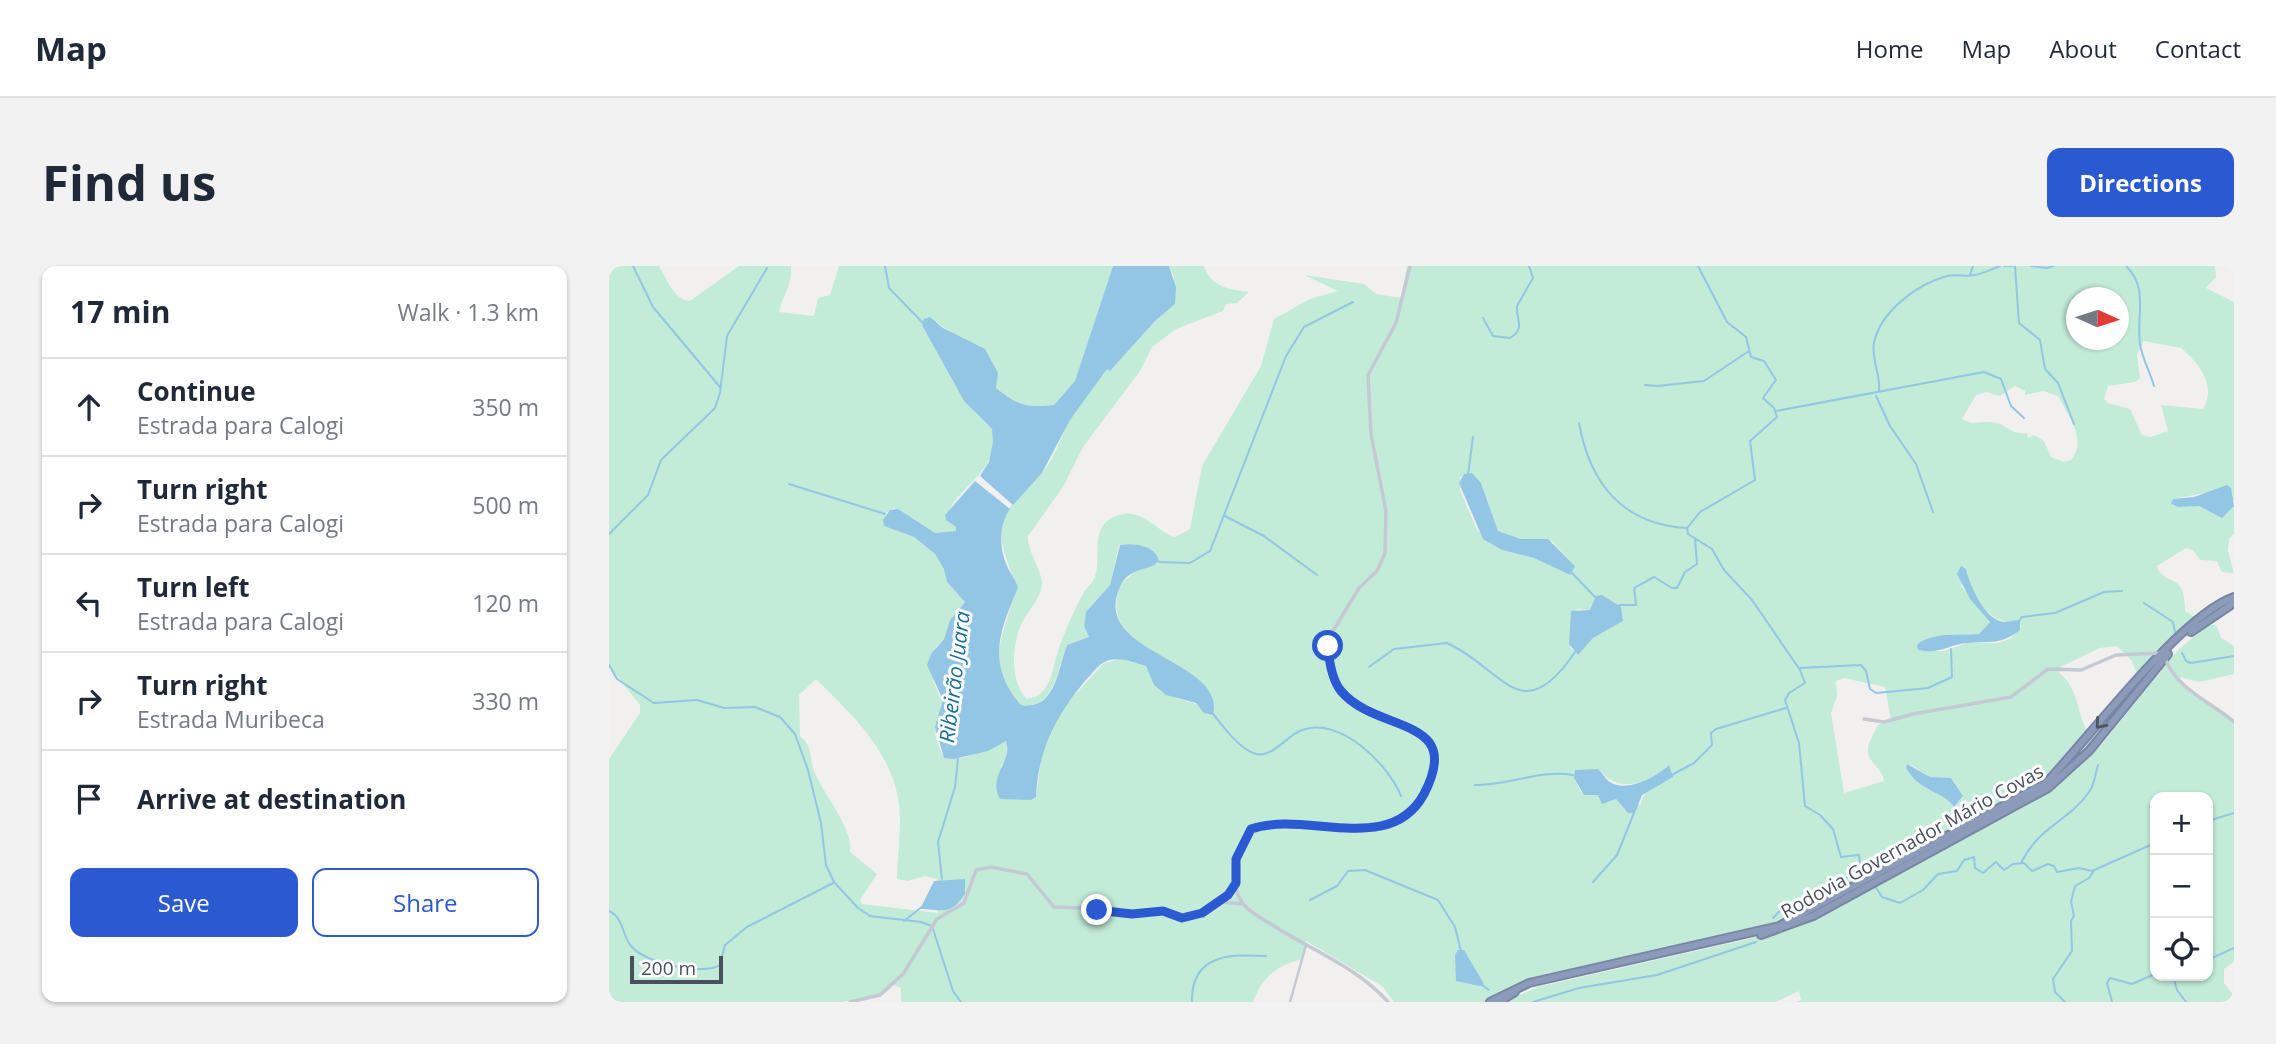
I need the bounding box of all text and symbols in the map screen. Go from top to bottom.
text: Map [35,26,107,71]
text: Home [1856,32,1924,65]
text: Map [1962,32,2011,65]
text: About [2049,32,2117,65]
text: Contact [2155,32,2241,65]
button: Directions [2047,148,2234,217]
text: Find us [42,149,216,215]
north arrow [2066,287,2129,350]
text: 17 min [70,291,170,332]
text: Walk · 1.3 km [397,296,539,328]
text: Continue [137,373,256,409]
icon: ahead [70,388,108,426]
text: 350 m [472,391,539,423]
text: Estrada para Calogi [137,409,344,441]
text: Turn right [137,471,268,507]
icon: right [70,486,108,524]
text: 500 m [472,489,539,521]
text: Estrada para Calogi [137,507,344,539]
text: Turn left [137,569,249,605]
icon: left [70,584,108,622]
text: 120 m [472,587,539,619]
text: Estrada para Calogi [137,605,344,637]
water label: Ribeirão Juara [932,609,976,744]
route start [1312,630,1343,661]
text: Turn right [137,667,268,703]
icon: right [70,682,108,720]
text: 330 m [472,685,539,717]
text: Estrada Muribeca [137,703,325,735]
one-way arrow [2096,716,2108,729]
street label: Rodovia Governador Mário Covas [1776,758,2048,924]
icon: arrive [70,780,108,818]
text: Arrive at destination [137,781,406,817]
map controls [2150,792,2213,981]
button: + [2150,792,2213,855]
button: − [2150,855,2213,918]
button: Save [70,868,298,937]
button: Share [312,868,539,937]
route end [1081,894,1112,925]
button: locate [2150,918,2213,981]
scale bar [630,953,723,985]
text: 200 m [641,955,696,981]

